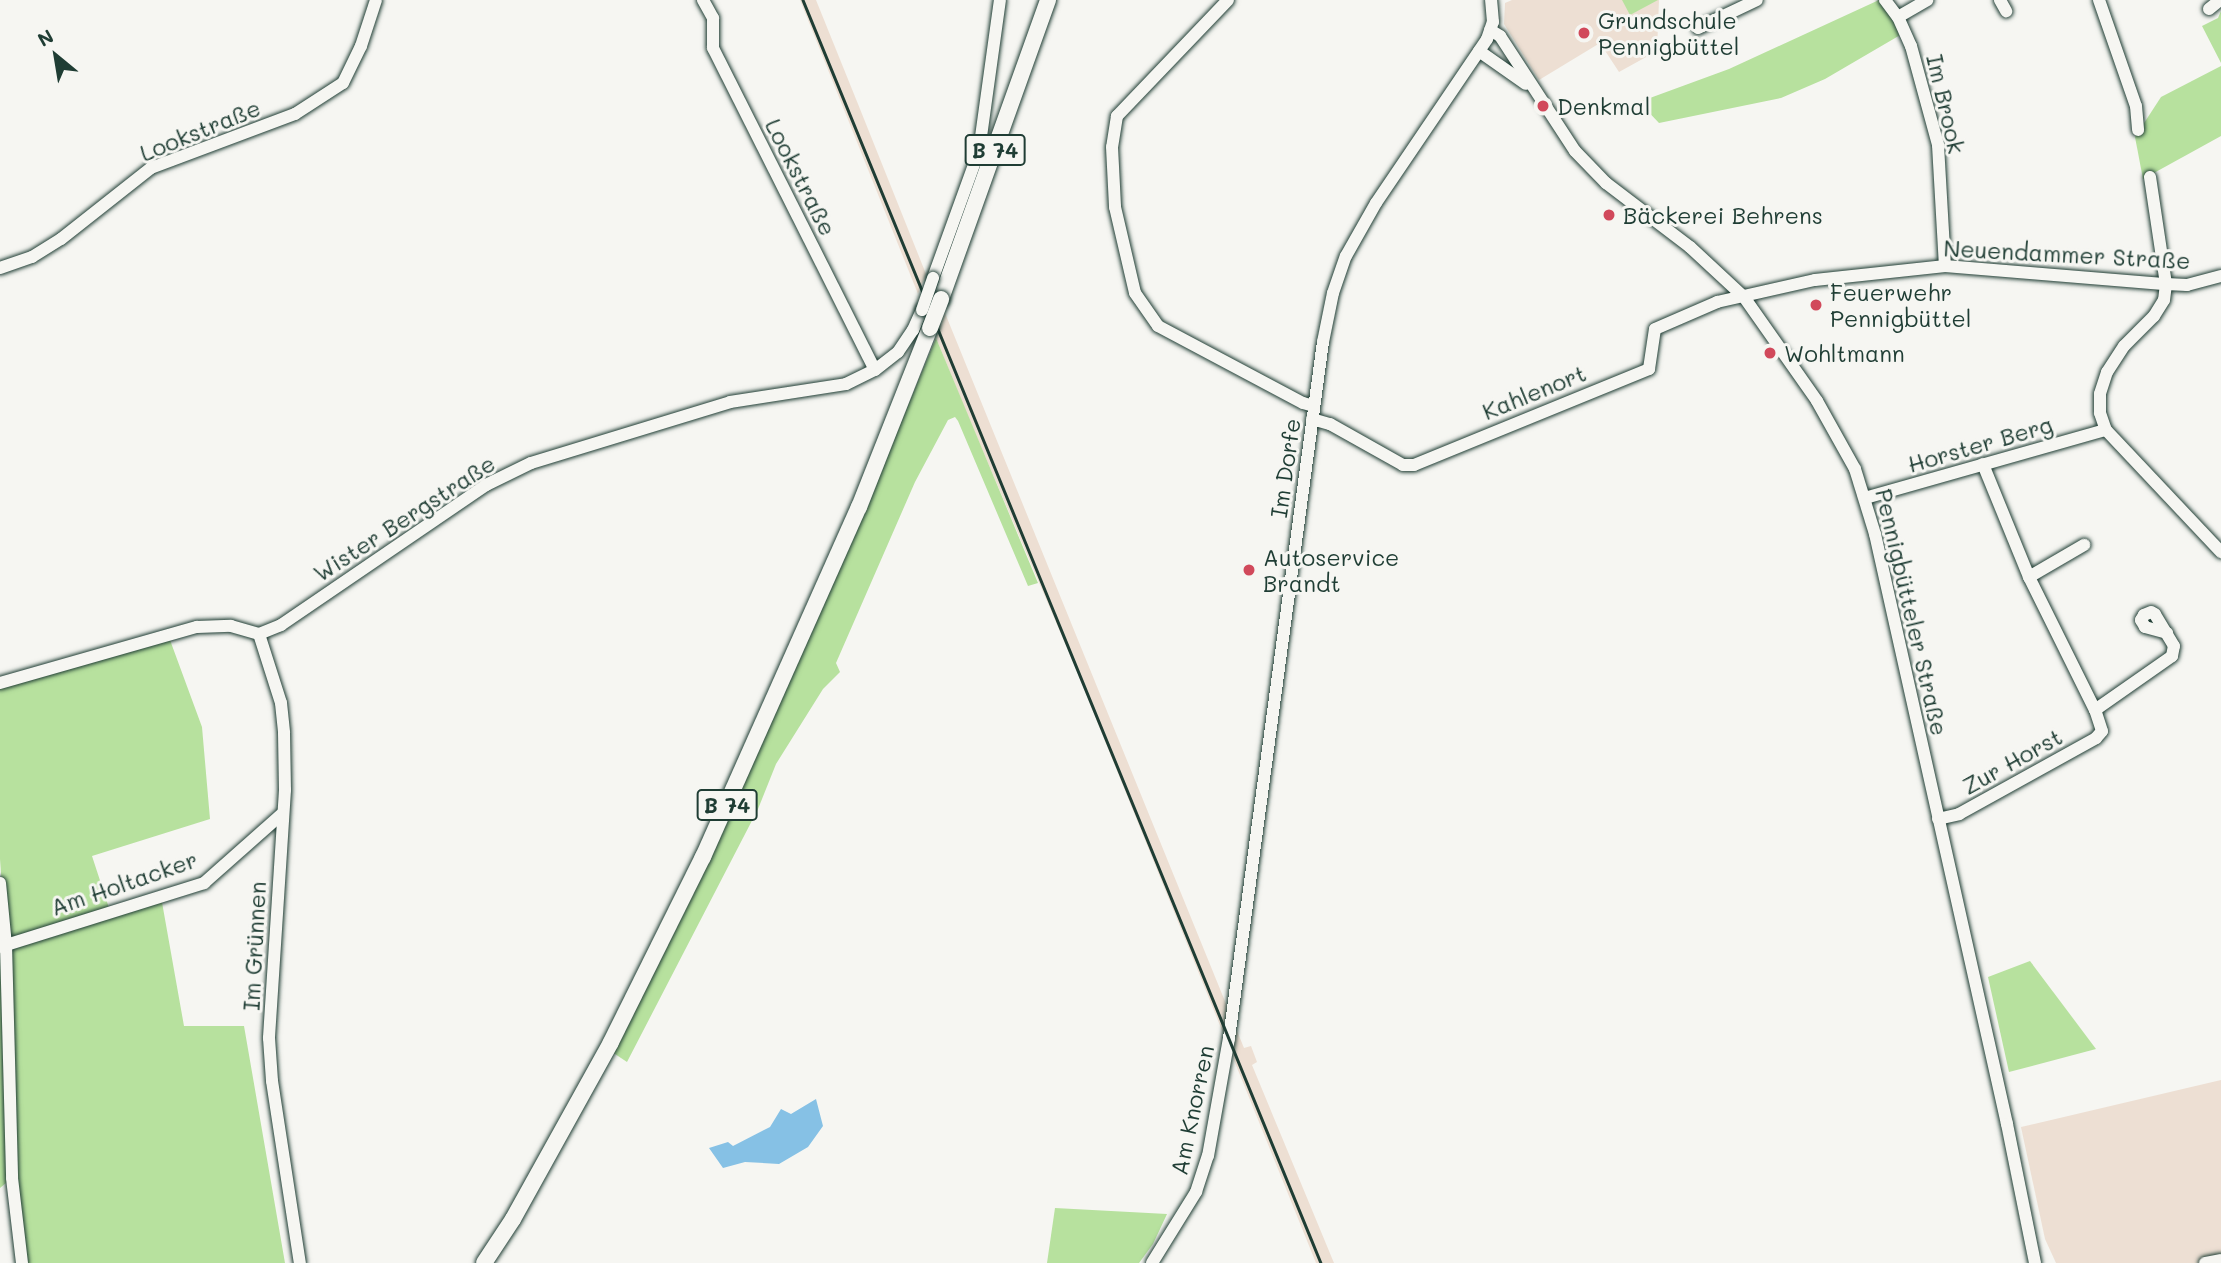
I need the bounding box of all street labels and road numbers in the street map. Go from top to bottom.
street label: Im Brook [1921,52,1971,156]
street label: Lookstraße [136,93,264,167]
street label: Lookstraße [760,114,842,240]
road number: B 74 [964,132,1026,168]
street label: Neuendammer Straße [1943,234,2191,274]
street label: Kahlenort [1478,359,1590,425]
street label: Horster Berg [1904,410,2056,478]
street label: Im Dorfe [1264,417,1306,519]
street label: Wister Bergstraße [308,449,500,587]
street label: Pennigbütteler Straße [1870,486,1954,738]
street label: Zur Horst [1957,722,2067,800]
road number: B 74 [696,788,758,822]
street label: Am Holtacker [47,845,201,921]
street label: Im Grünnen [237,881,271,1011]
street label: Am Knorren [1165,1043,1219,1177]

